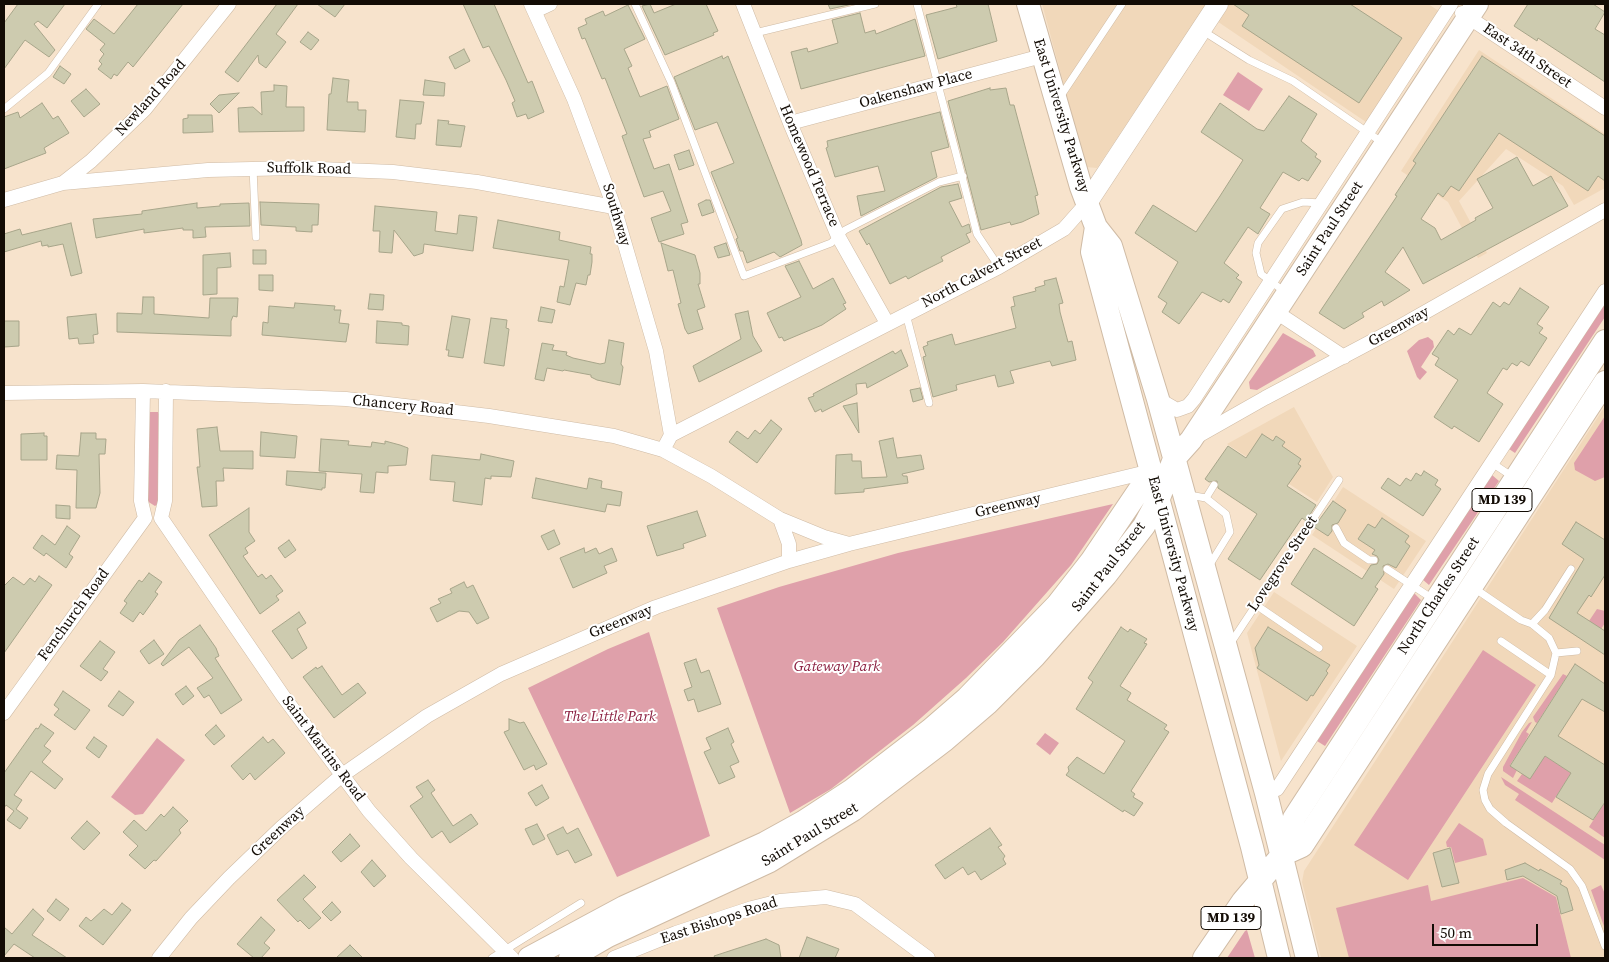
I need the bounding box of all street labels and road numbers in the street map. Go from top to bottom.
street label: East 34th Street [1479,20,1575,92]
street label: East University Parkway [1029,37,1093,195]
street label: Newland Road [112,56,190,140]
street label: Oakenshaw Place [857,65,975,113]
street label: Homewood Terrace [775,102,843,230]
street label: Suffolk Road [267,159,351,179]
street label: Saint Paul Street [1293,178,1367,280]
street label: Southway [598,182,634,248]
street label: North Calvert Street [919,234,1045,312]
street label: Greenway [1365,303,1433,351]
street label: Chancery Road [351,392,455,420]
street label: East University Parkway [1144,474,1202,634]
road number: MD 139 [1472,488,1532,512]
street label: Greenway [973,490,1043,522]
street label: Lovegrove Street [1244,513,1322,615]
street label: Saint Paul Street [1068,518,1150,616]
street label: North Charles Street [1394,534,1484,658]
street label: Fenchurch Road [35,565,113,665]
street label: Greenway [587,601,655,643]
street label: Saint Martins Road [278,693,368,805]
street label: Saint Paul Street [759,799,861,871]
street label: Greenway [247,803,309,861]
street label: East Bishops Road [658,894,780,948]
road number: MD 139 [1201,906,1261,930]

